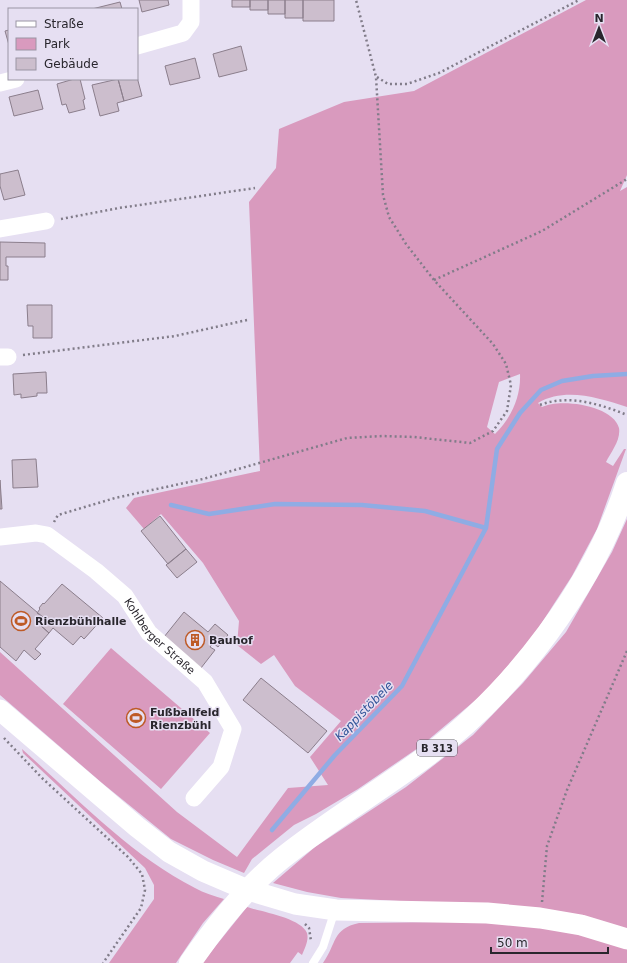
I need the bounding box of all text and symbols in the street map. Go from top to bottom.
legend [8,8,138,80]
north arrow [579,8,619,48]
text: N [594,12,604,25]
text: Straße [44,17,84,31]
text: Park [44,37,70,51]
text: Gebäude [44,57,98,71]
street label: Kohlberger Straße [122,596,198,677]
sports icon: Rienzbühlhalle [10,610,32,632]
place label: Rienzbühlhalle [35,615,127,628]
building icon: Bauhof [184,629,206,651]
place label: Bauhof [209,634,253,647]
water label: Kappistöbele [332,678,396,744]
place label: Fußballfeld Rienzbühl [150,706,219,732]
sports icon: Fußballfeld Rienzbühl [125,707,147,729]
road number: B 313 [417,740,457,756]
scale bar [491,929,608,955]
text: 50 m [497,936,528,950]

